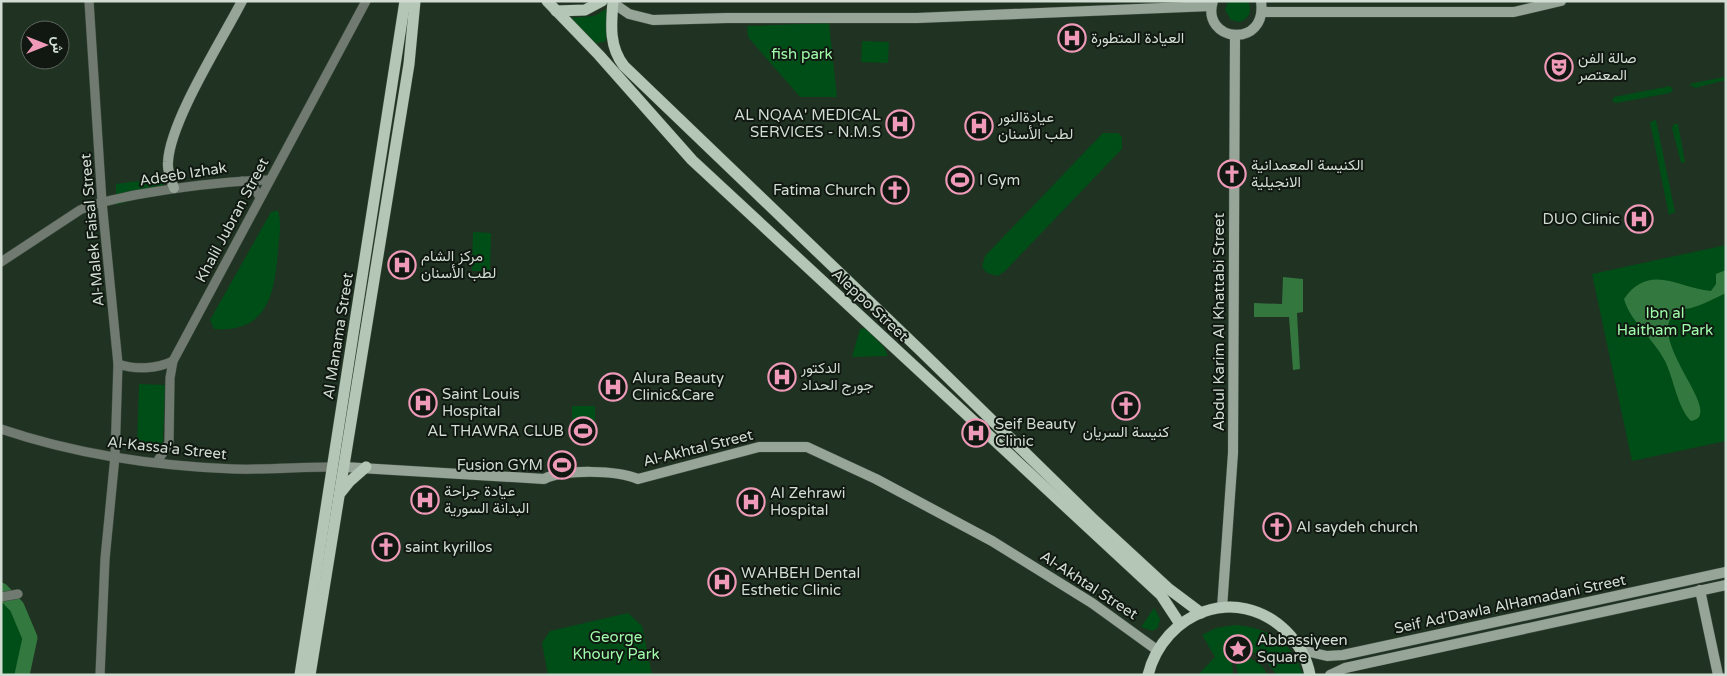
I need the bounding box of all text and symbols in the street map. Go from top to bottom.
north arrow [20,20,70,70]
hospital icon: العيادة المتطورة [1057,23,1087,53]
place label: العيادة المتطورة [1091,29,1184,47]
text: ش [49,37,66,54]
park label: fish park [771,45,833,63]
place label: صالة الفن المعتصر [1577,49,1637,84]
theatre icon: صالة الفن المعتصر [1544,52,1574,82]
place label: AL NQAA' MEDICAL SERVICES - N.M.S [734,106,881,141]
place label: عيادةالنور لطب الأسنان [997,108,1073,143]
hospital icon: AL NQAA' MEDICAL SERVICES - N.M.S [885,109,915,139]
hospital icon: عيادةالنور لطب الأسنان [964,111,994,141]
street label: Al-Malek Faisal Street [76,152,108,307]
street label: Khalil Jubran Street [192,154,273,285]
place label: الكنيسة المعمدانية الانجيلية [1251,156,1364,191]
street label: Adeeb Izhak [138,158,228,190]
church icon: الكنيسة المعمدانية الانجيلية [1217,159,1247,189]
sports icon: I Gym [945,165,975,195]
place label: I Gym [979,171,1020,189]
church icon: Fatima Church [880,175,910,205]
place label: Fatima Church [773,181,876,199]
hospital icon: DUO Clinic [1624,204,1654,234]
place label: DUO Clinic [1543,210,1620,228]
street label: Abdul Karim Al Khattabi Street [1210,213,1228,431]
place label: مركز الشام لطب الأسنان [421,247,496,282]
hospital icon: مركز الشام لطب الأسنان [387,250,417,280]
street label: Aleppo Street [828,265,912,345]
street label: Al Manama Street [319,271,357,401]
park label: Ibn al Haitham Park [1617,304,1713,339]
place label: الدكتور جورج الحداد [800,359,873,396]
hospital icon: الدكتور جورج الحداد [767,362,797,392]
place label: Alura Beauty Clinic&Care [632,369,724,404]
hospital icon: Alura Beauty Clinic&Care [598,372,628,402]
place label: Saint Louis Hospital [442,385,520,420]
hospital icon: Saint Louis Hospital [408,388,438,418]
church icon: كنيسة السريان [1111,391,1141,421]
place label: Seif Beauty Clinic [995,415,1076,450]
sports icon: AL THAWRA CLUB [568,416,598,446]
hospital icon: Seif Beauty Clinic [961,418,991,448]
place label: AL THAWRA CLUB [427,422,564,440]
place label: كنيسة السريان [1083,423,1170,441]
street label: Al-Akhtal Street [641,426,755,470]
street label: Al-Kassa'a Street [106,433,228,463]
sports icon: Fusion GYM [547,450,577,480]
place label: Fusion GYM [457,456,543,474]
place label: عيادة جراحة البدانة السورية [444,482,529,517]
place label: Al Zehrawi Hospital [770,484,846,519]
hospital icon: عيادة جراحة البدانة السورية [410,485,440,515]
hospital icon: Al Zehrawi Hospital [736,487,766,517]
church icon: Al saydeh church [1262,512,1292,542]
place label: Al saydeh church [1296,518,1418,536]
church icon: saint kyrillos [371,532,401,562]
place label: saint kyrillos [405,538,492,556]
street label: Al-Akhtal Street [1037,547,1141,623]
place label: WAHBEH Dental Esthetic Clinic [741,564,860,599]
hospital icon: WAHBEH Dental Esthetic Clinic [707,567,737,597]
street label: Seif Ad'Dawla AlHamadani Street [1392,571,1628,637]
park label: George Khoury Park [572,628,660,663]
place label: Abbassiyeen Square [1257,631,1348,666]
place icon: Abbassiyeen Square [1223,634,1253,664]

